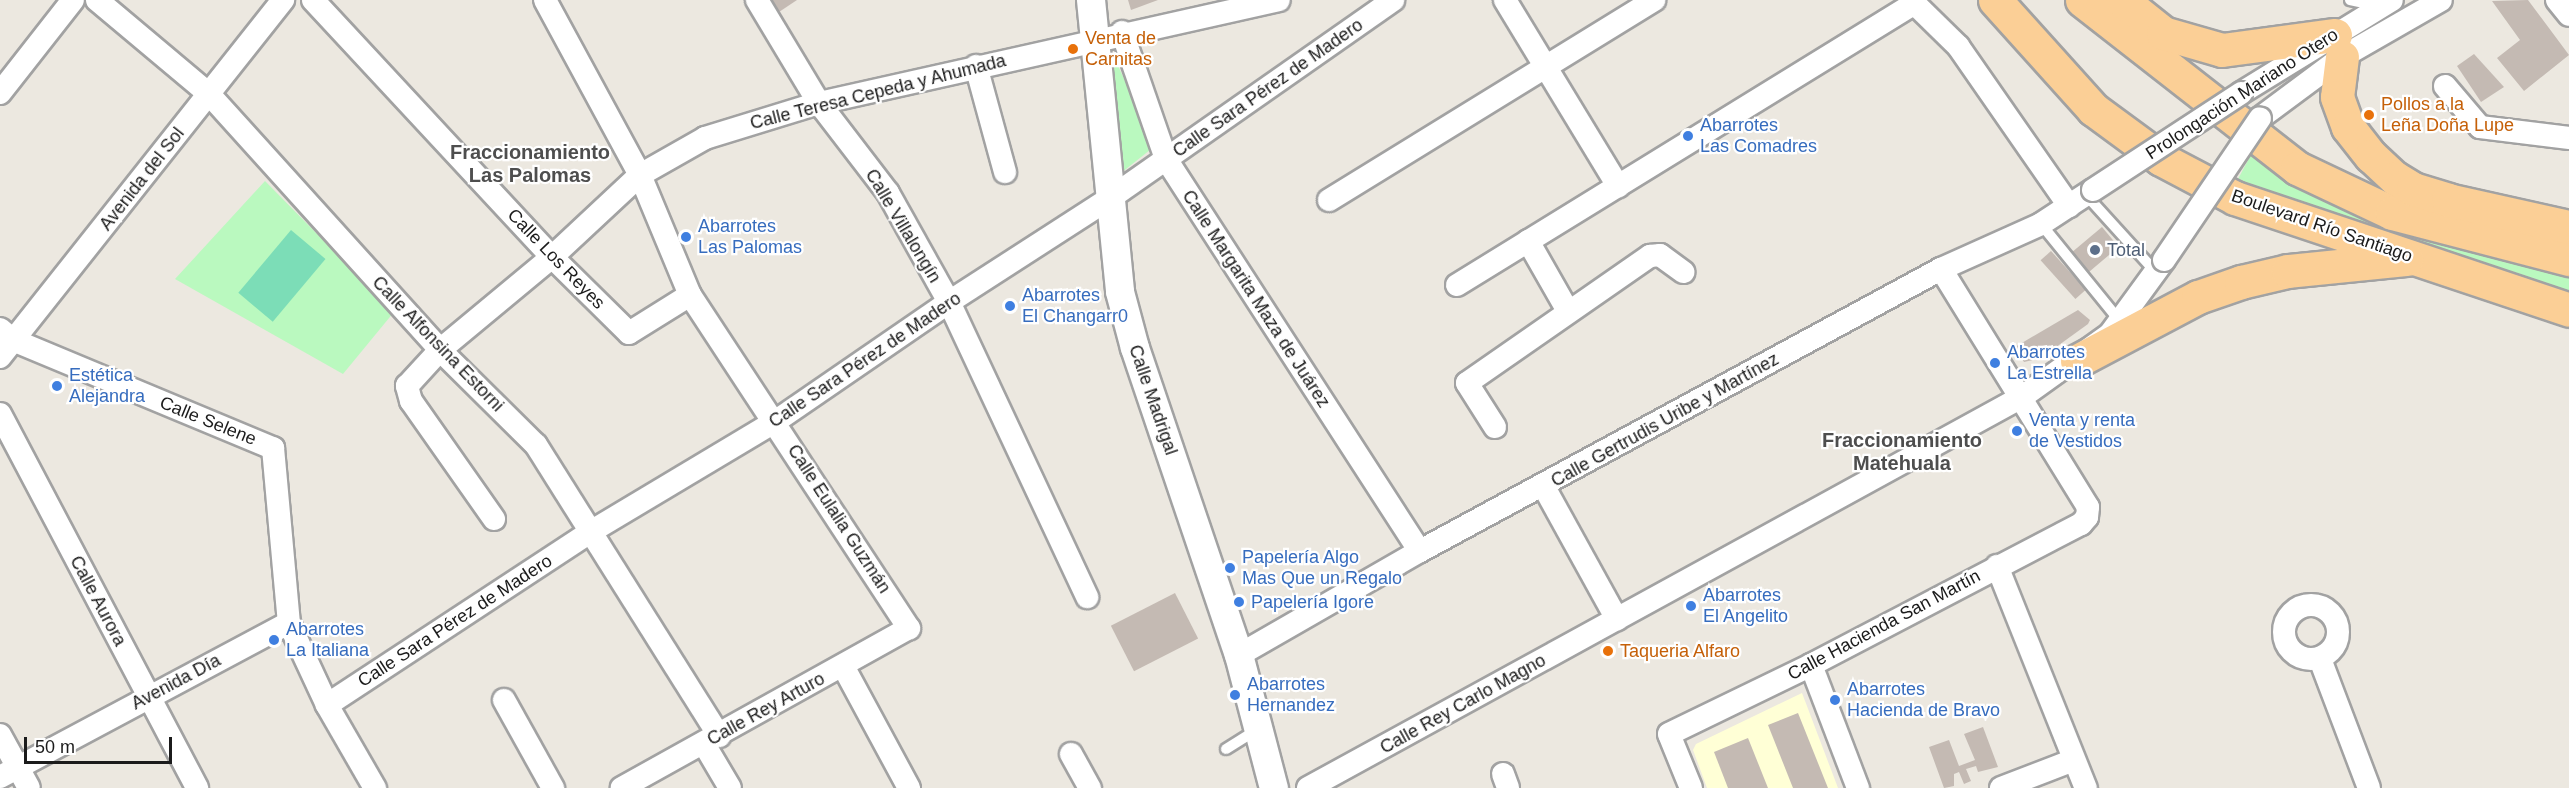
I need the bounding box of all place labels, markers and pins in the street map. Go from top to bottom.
place label: Venta de Carnitas [1085,28,1156,70]
marker: Venta de Carnitas [1066,42,1080,56]
place label: Pollos a la Leña Doña Lupe [2381,94,2514,136]
marker: Pollos a la Leña Doña Lupe [2362,108,2376,122]
place label: Abarrotes Las Comadres [1700,115,1817,158]
marker: Abarrotes Las Comadres [1681,129,1695,143]
place label: Abarrotes Las Palomas [698,216,802,258]
marker: Abarrotes Las Palomas [679,230,693,244]
place label: Total [2107,239,2145,261]
marker: Total [2088,243,2102,257]
place label: Abarrotes El Changarr0 [1022,285,1128,328]
marker: Abarrotes El Changarr0 [1003,299,1017,313]
place label: Abarrotes La Estrella [2007,342,2092,385]
marker: Abarrotes La Estrella [1988,356,2002,370]
place label: Estética Alejandra [69,365,145,407]
marker: Estética Alejandra [50,379,64,393]
place label: Venta y renta de Vestidos [2029,410,2135,452]
marker: Venta y renta de Vestidos [2010,424,2024,438]
place label: Papelería Algo Mas Que un Regalo [1242,547,1402,590]
marker: Papelería Algo Mas Que un Regalo [1223,561,1237,575]
place label: Abarrotes El Angelito [1703,585,1789,628]
place label: Papelería Igore [1251,591,1374,613]
marker: Papelería Igore [1232,595,1246,609]
marker: Abarrotes El Angelito [1684,599,1698,613]
place label: Abarrotes La Italiana [286,619,369,662]
marker: Abarrotes La Italiana [267,633,281,647]
place label: Taqueria Alfaro [1620,640,1741,662]
marker: Taqueria Alfaro [1601,644,1615,658]
place label: Abarrotes Hernandez [1247,674,1335,716]
place label: Abarrotes Hacienda de Bravo [1847,679,2000,722]
marker: Abarrotes Hernandez [1228,688,1242,702]
marker: Abarrotes Hacienda de Bravo [1828,693,1842,707]

